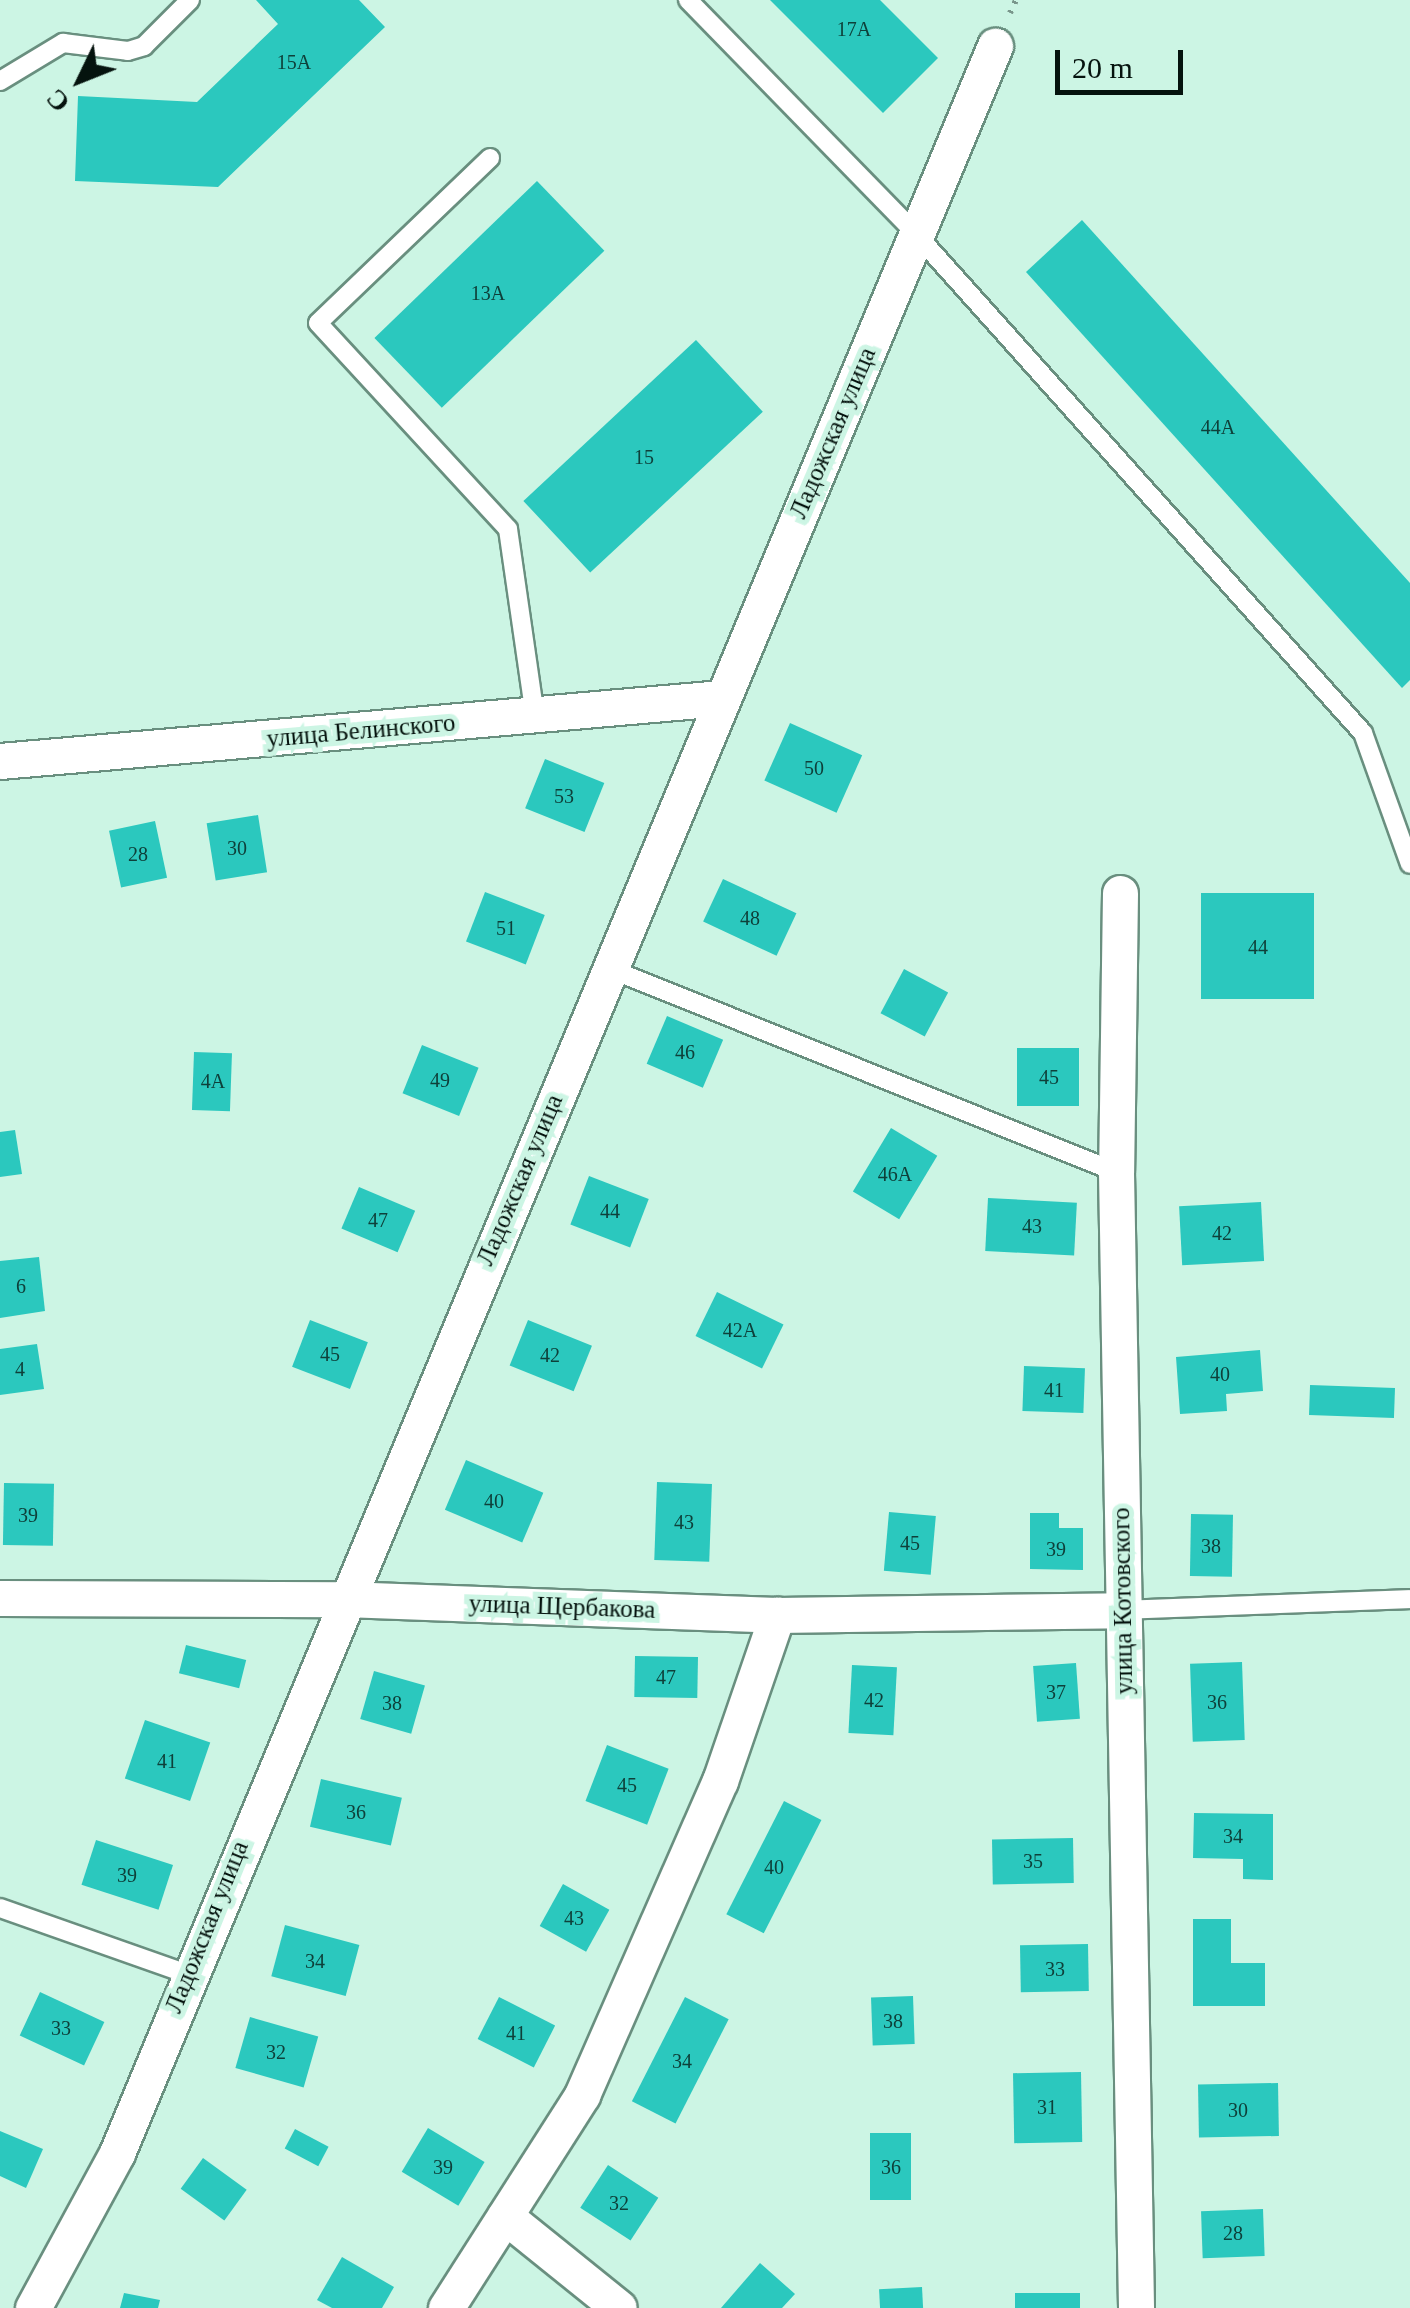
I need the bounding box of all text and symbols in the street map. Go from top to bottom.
house number: 17А [837,17,871,41]
north arrow [30,30,130,130]
scale bar [1060,30,1188,92]
house number: 15А [277,50,311,74]
text: 20 m [1072,51,1133,84]
text: С [39,83,76,119]
house number: 13А [471,281,505,305]
street label: Ладожская улица [783,343,883,523]
house number: 44А [1201,415,1235,439]
house number: 15 [634,445,654,469]
street label: улица Белинского [265,708,457,754]
house number: 50 [804,756,824,780]
house number: 53 [554,784,574,808]
house number: 30 [227,836,247,860]
house number: 28 [128,842,148,866]
house number: 48 [740,906,760,930]
house number: 51 [496,916,516,940]
house number: 44 [1248,935,1268,959]
house number: 46 [675,1040,695,1064]
house number: 45 [1039,1065,1059,1089]
house number: 49 [430,1068,450,1092]
house number: 4А [201,1069,225,1093]
street label: Ладожская улица [470,1090,570,1270]
house number: 46А [878,1162,912,1186]
house number: 44 [600,1199,620,1223]
house number: 47 [368,1208,388,1232]
house number: 43 [1022,1214,1042,1238]
house number: 42 [1212,1221,1232,1245]
house number: 6 [16,1274,26,1298]
house number: 42А [723,1318,757,1342]
house number: 45 [320,1342,340,1366]
house number: 42 [540,1343,560,1367]
house number: 4 [15,1357,25,1381]
house number: 40 [1210,1362,1230,1386]
house number: 41 [1044,1378,1064,1402]
house number: 40 [484,1489,504,1513]
house number: 39 [18,1503,38,1527]
street label: улица Котовского [1106,1507,1140,1695]
house number: 43 [674,1510,694,1534]
house number: 45 [900,1531,920,1555]
house number: 38 [1201,1534,1221,1558]
house number: 39 [1046,1537,1066,1561]
street label: улица Щербакова [468,1589,656,1625]
house number: 47 [656,1665,676,1689]
house number: 37 [1046,1680,1066,1704]
house number: 42 [864,1688,884,1712]
house number: 36 [1207,1690,1227,1714]
house number: 38 [382,1691,402,1715]
house number: 41 [157,1749,177,1773]
house number: 45 [617,1773,637,1797]
house number: 36 [346,1800,366,1824]
house number: 34 [1223,1824,1243,1848]
street label: Ладожская улица [159,1837,255,2017]
house number: 35 [1023,1849,1043,1873]
house number: 40 [764,1855,784,1879]
house number: 39 [117,1863,137,1887]
house number: 43 [564,1906,584,1930]
house number: 34 [305,1949,325,1973]
house number: 33 [1045,1957,1065,1981]
house number: 38 [883,2009,903,2033]
house number: 33 [51,2016,71,2040]
house number: 41 [506,2021,526,2045]
house number: 32 [266,2040,286,2064]
house number: 34 [672,2049,692,2073]
house number: 31 [1037,2095,1057,2119]
house number: 30 [1228,2098,1248,2122]
house number: 39 [433,2155,453,2179]
house number: 36 [881,2155,901,2179]
house number: 32 [609,2191,629,2215]
house number: 28 [1223,2221,1243,2245]

